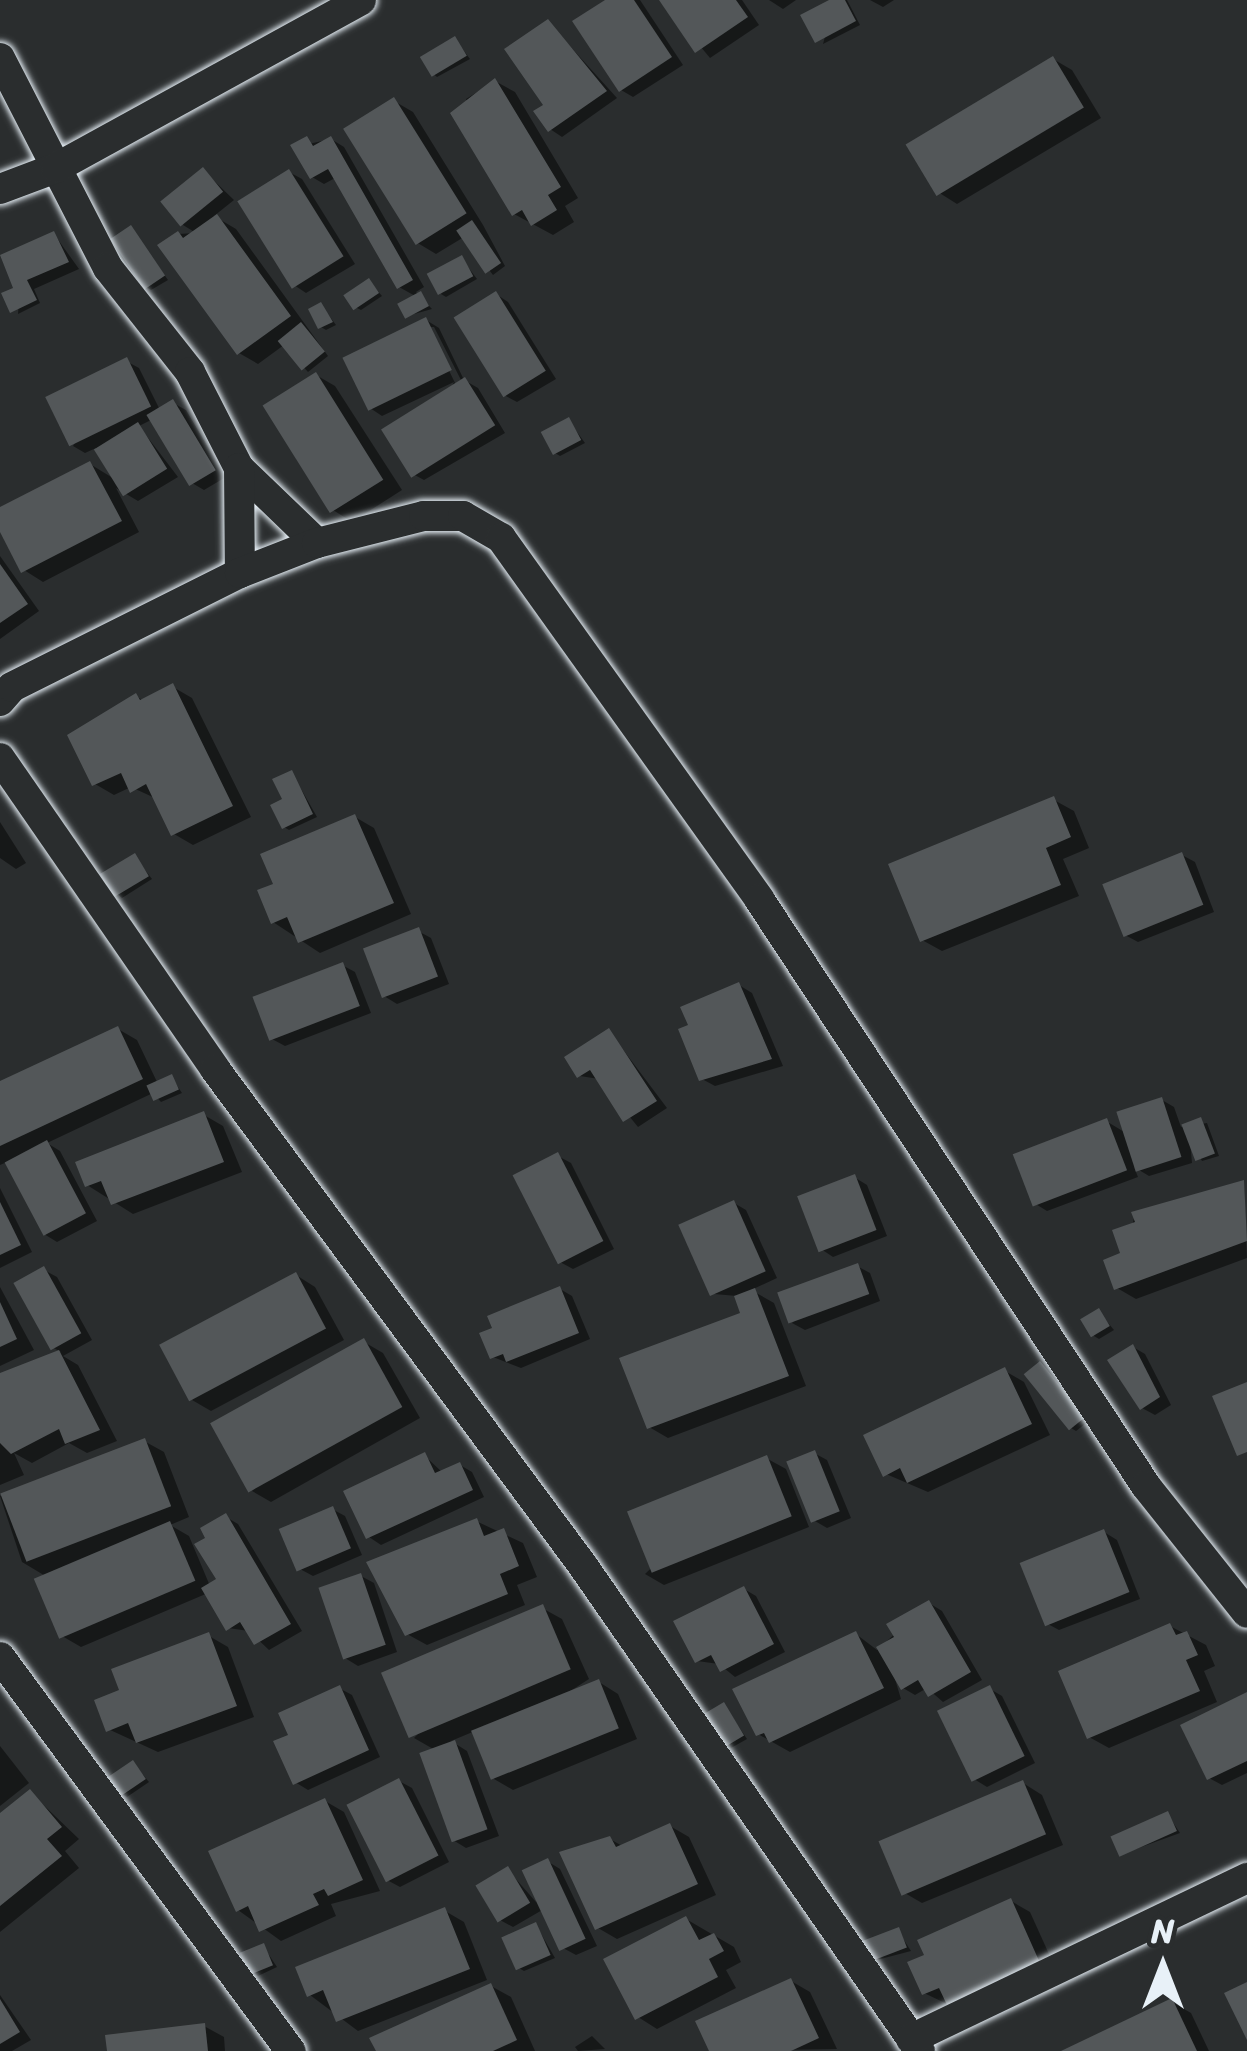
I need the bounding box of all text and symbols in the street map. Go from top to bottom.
text: N [1152,1902,1174,1960]
north arrow [1103,1907,1223,2027]

